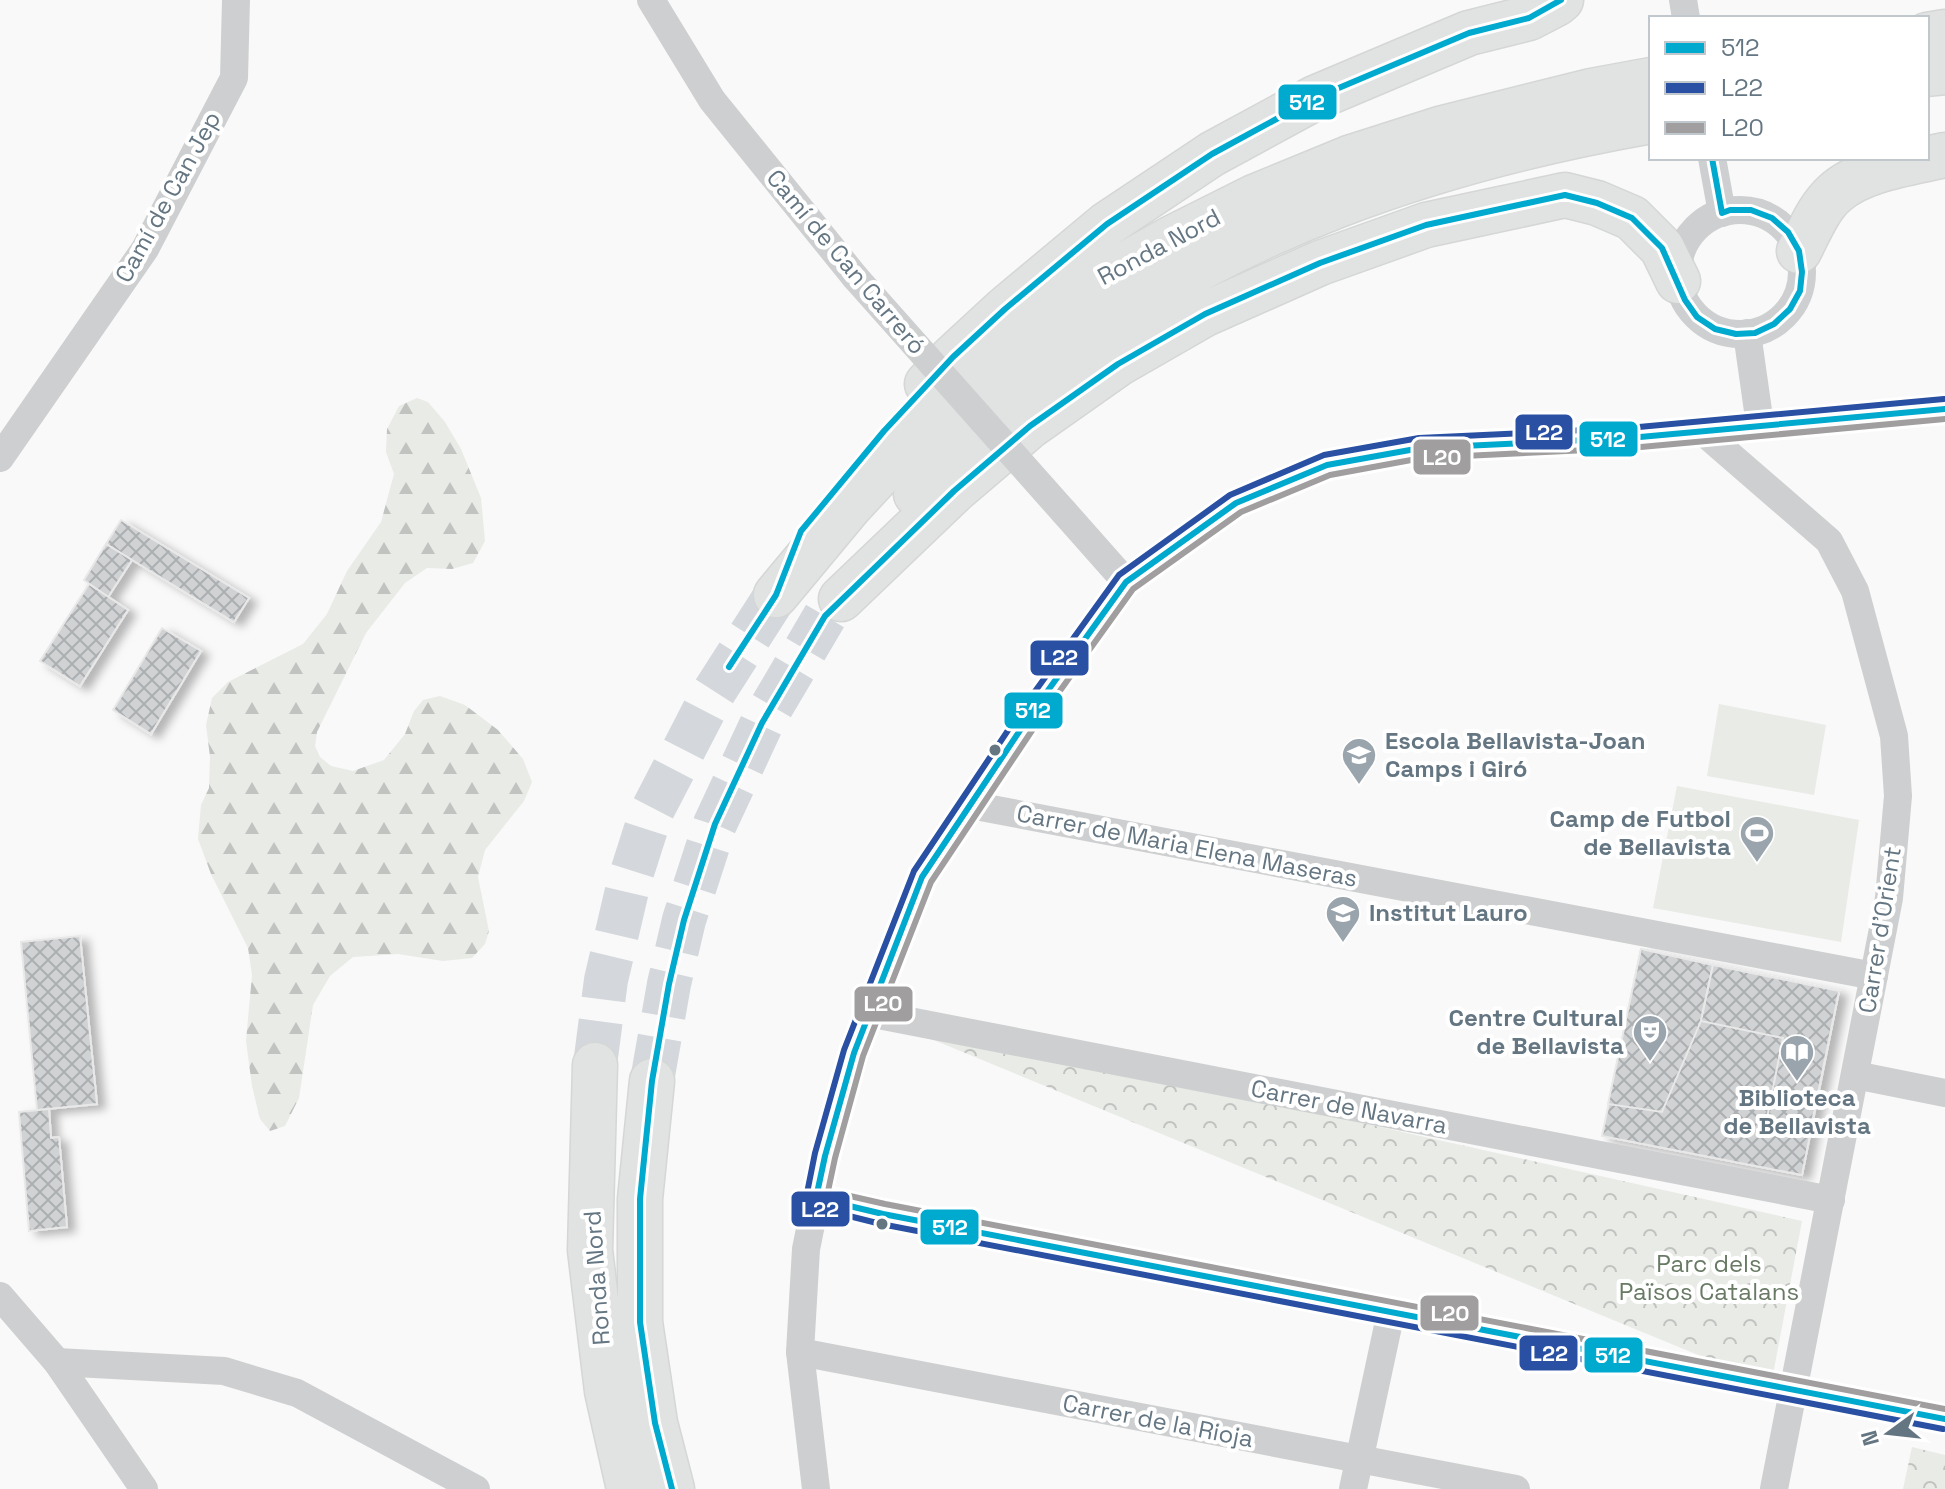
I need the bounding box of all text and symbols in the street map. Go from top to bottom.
legend [1649,16,1929,160]
text: 512 [1721,32,1760,63]
text: L22 [1721,72,1763,103]
line badge: 512 [1277,83,1338,121]
text: 512 [1289,88,1325,116]
street label: Camí de Can Jep [108,106,227,288]
text: L20 [1721,112,1764,143]
street label: Camí de Can Carreró [760,163,933,361]
street label: Ronda Nord [1092,201,1226,292]
line badge: L22 [1514,413,1574,451]
text: L22 [1525,418,1563,446]
line badge: 512 [1578,420,1639,458]
text: 512 [1590,425,1626,453]
line badge: L20 [1412,438,1472,476]
text: L20 [1422,443,1462,471]
line badge: L22 [1029,639,1090,677]
text: L22 [1040,643,1078,671]
line badge: 512 [1003,691,1064,730]
text: 512 [1015,696,1051,724]
place label: Escola Bellavista-Joan Camps i Giró [1385,725,1646,784]
school or university icon: Escola Bellavista-Joan Camps i Giró [1340,736,1378,786]
unlabelled marker [987,742,1003,758]
street label: Carrer de Maria Elena Maseras [1014,797,1360,894]
place label: Camp de Futbol de Bellavista [1550,803,1731,862]
sports icon: Camp de Futbol de Bellavista [1738,814,1776,864]
street label: Carrer d'Orient [1851,844,1908,1015]
school or university icon: Institut Lauro [1324,894,1362,944]
place label: Institut Lauro [1369,897,1528,928]
line badge: L20 [853,985,914,1023]
text: L20 [863,989,903,1017]
place label: Centre Cultural de Bellavista [1448,1002,1624,1061]
theatre icon: Centre Cultural de Bellavista [1631,1013,1669,1063]
library icon: Biblioteca de Bellavista [1778,1033,1816,1083]
street label: Carrer de Navarra [1248,1072,1450,1141]
place label: Biblioteca de Bellavista [1723,1082,1871,1141]
line badge: L22 [790,1190,851,1228]
text: L22 [801,1195,839,1223]
line badge: 512 [919,1208,980,1246]
street label: Ronda Nord [576,1210,617,1346]
text: 512 [932,1213,968,1241]
unlabelled marker [874,1216,890,1232]
park label: Parc dels Països Catalans [1619,1248,1799,1307]
line badge: L20 [1419,1294,1480,1332]
text: L20 [1430,1299,1470,1327]
line badge: L22 [1518,1334,1579,1372]
line badge: 512 [1583,1336,1644,1374]
text: L22 [1530,1339,1568,1367]
text: 512 [1595,1341,1631,1369]
street label: Carrer de la Rioja [1060,1387,1256,1454]
north arrow [1849,1393,1929,1473]
text: N [1854,1427,1885,1449]

